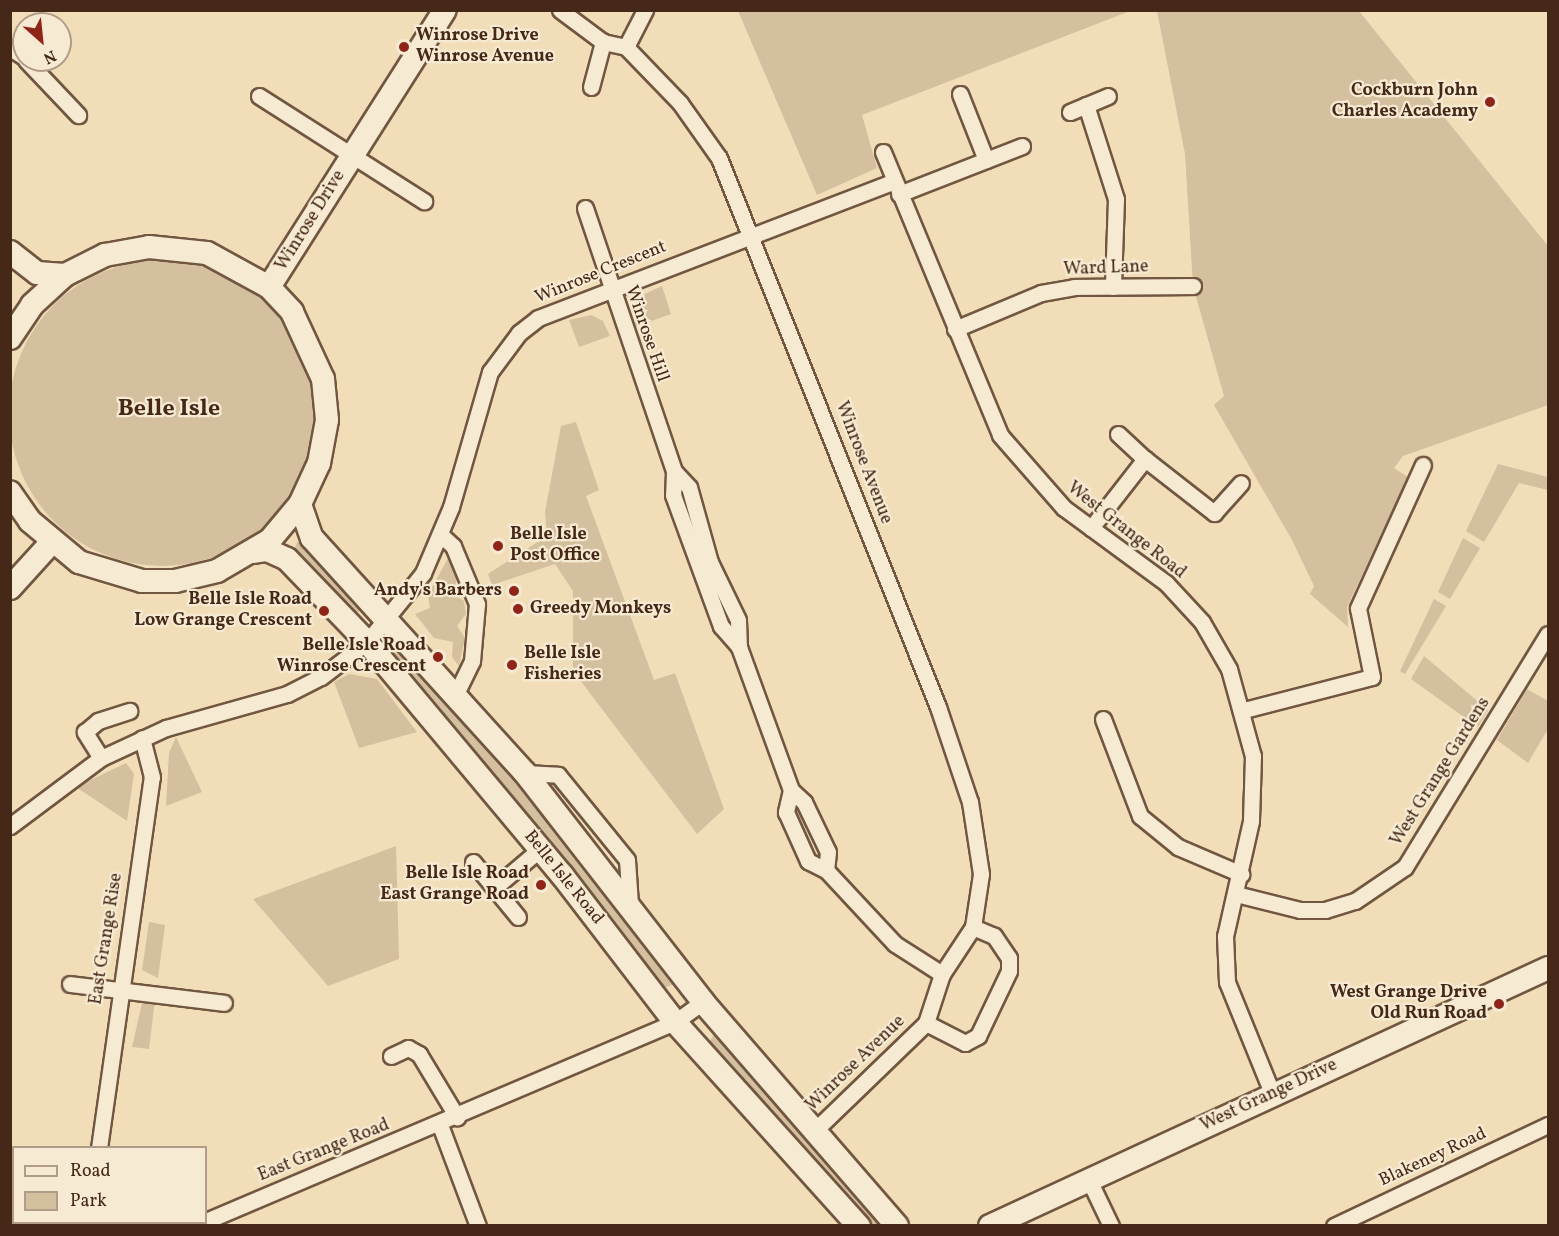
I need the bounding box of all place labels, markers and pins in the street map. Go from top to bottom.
place label: Winrose Drive Winrose Avenue [416,26,554,68]
marker: Winrose Drive Winrose Avenue [397,40,411,54]
place label: Cockburn John Charles Academy [1332,81,1478,124]
marker: Cockburn John Charles Academy [1483,95,1497,109]
place label: Belle Isle Post Office [510,525,600,568]
marker: Belle Isle Post Office [491,539,505,553]
place label: Andy's Barbers [374,580,502,602]
marker: Andy's Barbers [507,584,521,598]
place label: Belle Isle Road Low Grange Crescent [134,590,312,632]
place label: Greedy Monkeys [530,598,672,620]
marker: Greedy Monkeys [511,602,525,616]
marker: Belle Isle Road Low Grange Crescent [317,604,331,618]
place label: Belle Isle Road Winrose Crescent [277,636,426,678]
place label: Belle Isle Fisheries [524,644,601,686]
marker: Belle Isle Road Winrose Crescent [431,650,445,664]
marker: Belle Isle Fisheries [505,658,519,672]
place label: Belle Isle Road East Grange Road [380,864,529,906]
marker: Belle Isle Road East Grange Road [534,878,548,892]
place label: West Grange Drive Old Run Road [1330,983,1487,1026]
marker: West Grange Drive Old Run Road [1492,997,1506,1011]

